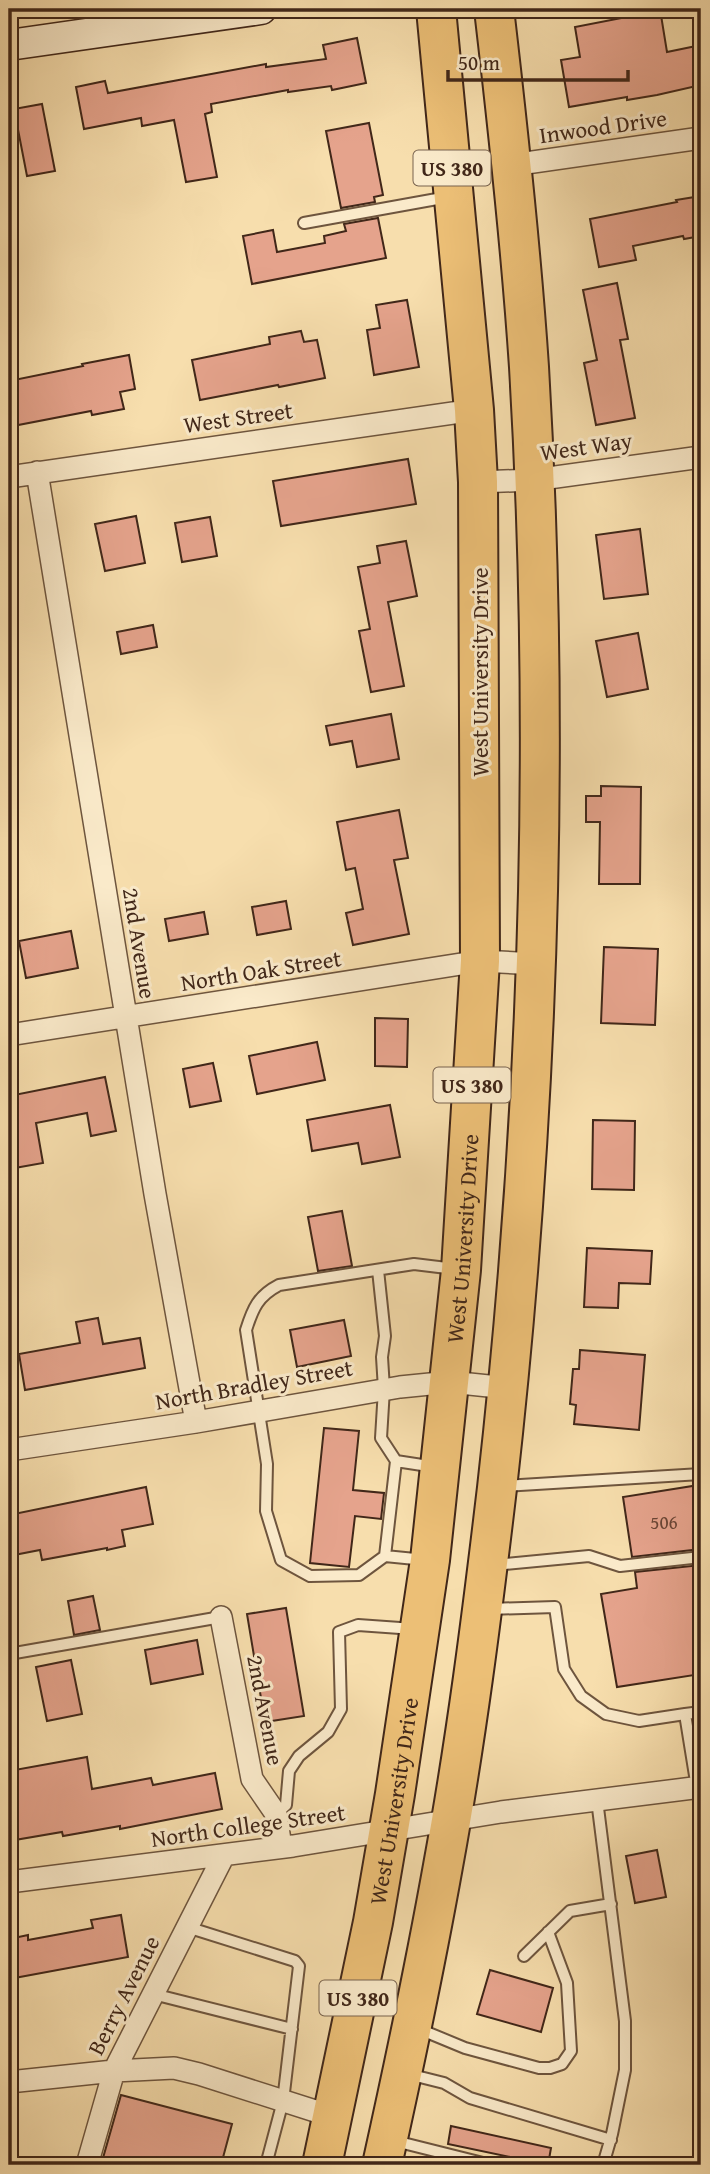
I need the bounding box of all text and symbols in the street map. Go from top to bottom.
scale bar [448,38,628,82]
text: 50 m [458,47,500,78]
street label: Inwood Drive [537,101,669,151]
road number: US 380 [414,150,490,186]
street label: West Street [181,393,295,441]
street label: West Way [538,423,635,469]
street label: West University Drive [463,567,496,777]
street label: 2nd Avenue [115,885,165,1001]
street label: North Oak Street [178,941,344,999]
road number: US 380 [434,1068,510,1102]
street label: West University Drive [437,1133,486,1344]
street label: North Bradley Street [153,1350,355,1418]
house number: 506 [650,1508,678,1536]
street label: 2nd Avenue [239,1652,293,1768]
street label: West University Drive [360,1695,426,1907]
street label: North College Street [149,1795,347,1855]
street label: Berry Avenue [79,1930,167,2060]
road number: US 380 [320,1980,396,2016]

